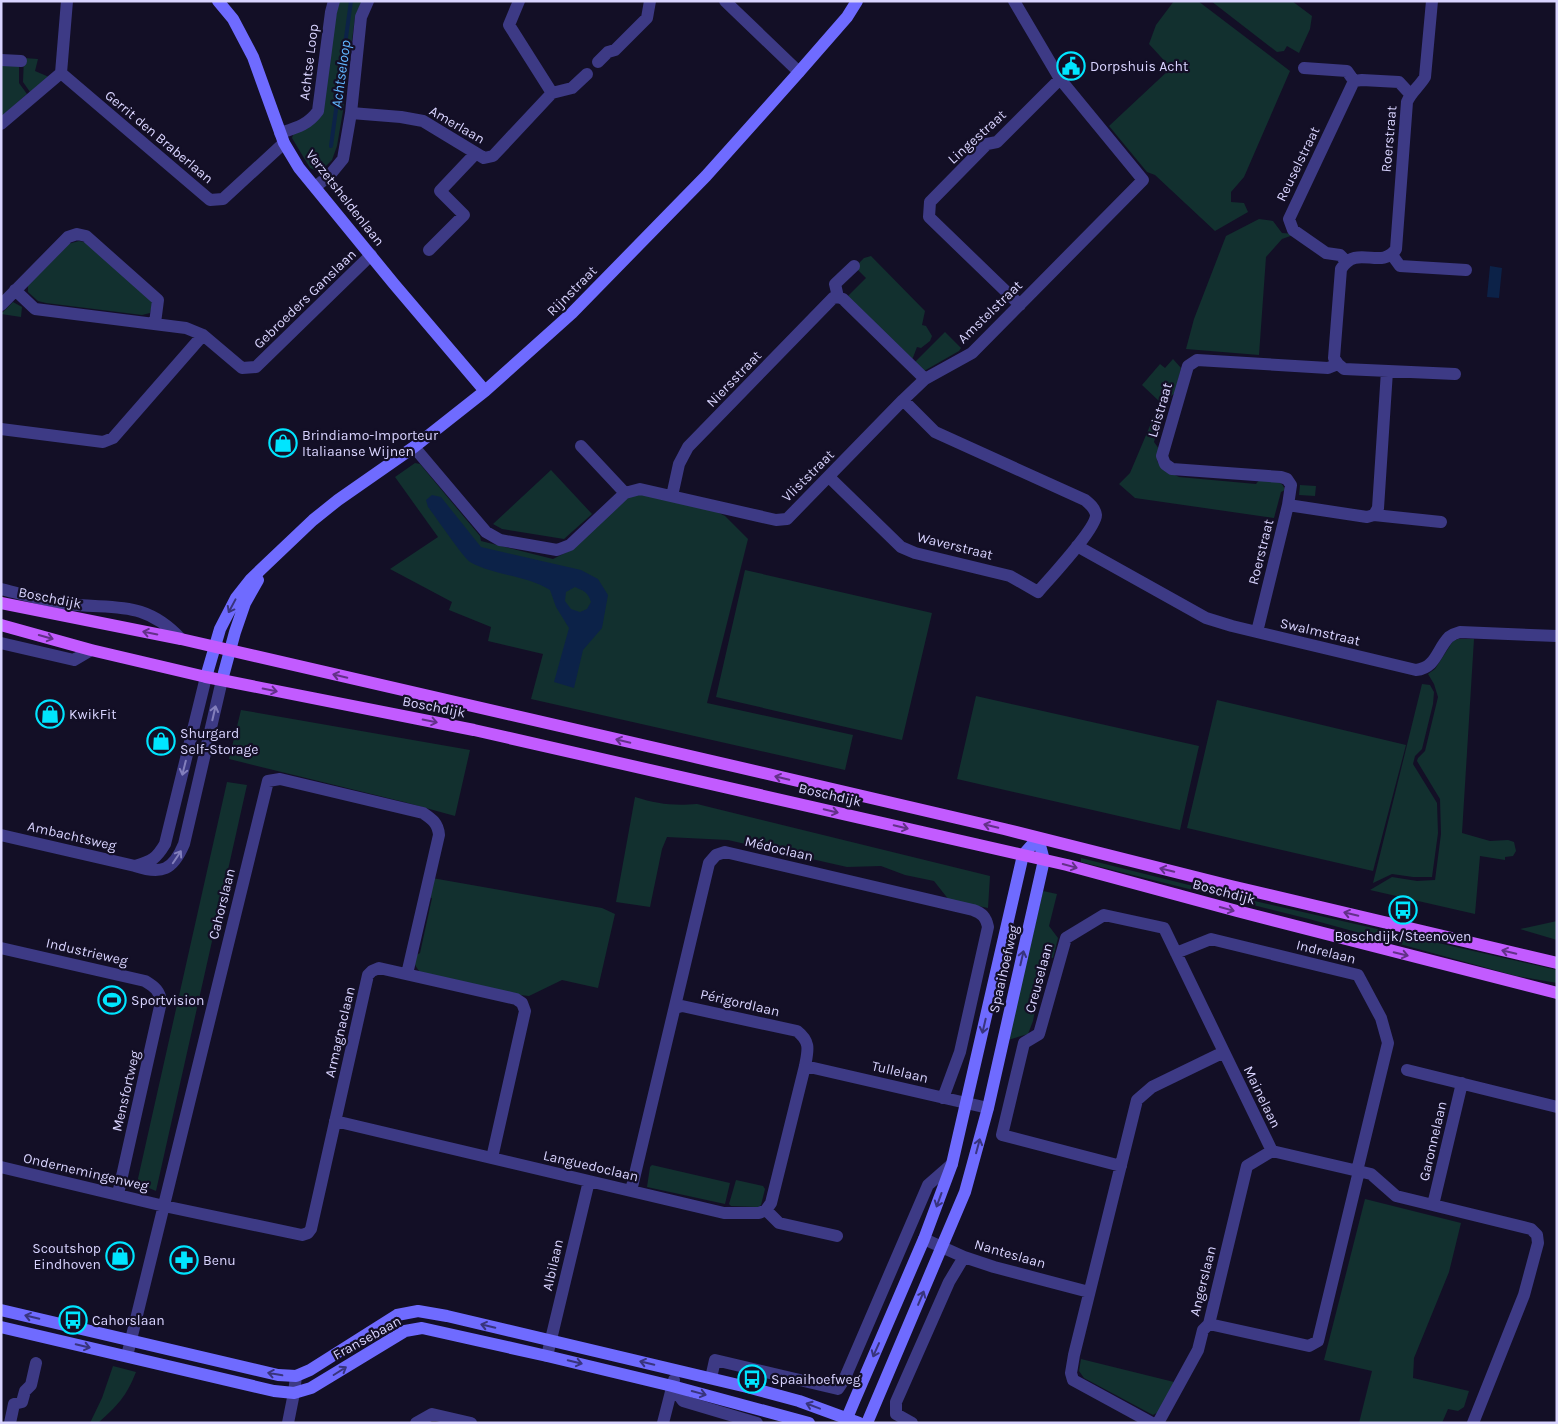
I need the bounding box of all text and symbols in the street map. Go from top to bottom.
street label: Achtse Loop [296,23,322,101]
water label: Achtseloop [327,39,355,109]
public building icon: Dorpshuis Acht [1056,51,1086,81]
place label: Dorpshuis Acht [1090,58,1188,75]
street label: Gerrit den Braberlaan [101,87,217,187]
street label: Amerlaan [426,102,488,148]
street label: Roerstraat [1378,105,1400,173]
street label: Lingestraat [944,106,1010,168]
street label: Reuselstraat [1273,124,1323,204]
street label: Verzetsheldenlaan [302,147,388,249]
street label: Gebroeders Ganslaan [250,246,360,352]
street label: Rijnstraat [543,262,601,320]
street label: Amstelstraat [954,277,1026,347]
street label: Niersstraat [703,347,765,411]
street label: Leistraat [1144,381,1176,439]
place label: Brindiamo-Importeur Italiaanse Wijnen [302,427,439,460]
shop icon: Brindiamo-Importeur Italiaanse Wijnen [268,428,298,458]
street label: Vliststraat [778,446,838,506]
street label: Roerstraat [1245,518,1277,586]
street label: Waverstraat [915,528,995,564]
street label: Boschdijk [17,584,83,612]
one-way arrow [226,599,236,613]
street label: Swalmstraat [1278,615,1362,649]
one-way arrow [142,628,158,637]
one-way arrow [38,632,54,642]
one-way arrow [333,671,349,680]
one-way arrow [262,686,278,695]
street label: Boschdijk [401,693,467,721]
shop icon: KwikFit [35,699,65,729]
place label: KwikFit [69,706,116,723]
one-way arrow [210,706,219,722]
one-way arrow [421,717,437,727]
place label: Shurgard Self-Storage [180,725,258,758]
shop icon: Shurgard Self-Storage [146,726,176,756]
one-way arrow [616,736,632,745]
one-way arrow [179,759,188,775]
one-way arrow [774,773,790,782]
street label: Boschdijk [797,780,863,811]
one-way arrow [823,807,839,816]
street label: Ambachtsweg [26,818,118,855]
one-way arrow [983,821,999,830]
one-way arrow [893,823,909,832]
street label: Médoclaan [743,833,815,865]
one-way arrow [171,850,182,864]
one-way arrow [1062,862,1078,871]
one-way arrow [1159,865,1175,874]
street label: Cahorslaan [205,867,239,941]
street label: Boschdijk [1191,875,1257,909]
bus stop icon: Boschdijk/Steenoven [1388,895,1418,925]
one-way arrow [1218,904,1234,914]
one-way arrow [1344,909,1360,918]
street label: Spaaihoefweg [986,923,1022,1015]
place label: Boschdijk/Steenoven [1334,928,1472,945]
street label: Industrieweg [44,934,130,970]
street label: Indrelaan [1294,936,1358,968]
street label: Creuselaan [1022,941,1056,1015]
one-way arrow [1502,947,1518,956]
one-way arrow [1393,949,1409,959]
one-way arrow [1018,951,1027,967]
sports icon: Sportvision [97,985,127,1015]
street label: Armagnaclaan [321,985,359,1079]
street label: Périgordlaan [699,986,781,1020]
place label: Sportvision [131,992,204,1009]
one-way arrow [979,1018,988,1034]
street label: Mensfortweg [108,1049,144,1133]
street label: Tullelaan [870,1057,930,1087]
street label: Mainelaan [1240,1063,1284,1131]
street label: Garonnelaan [1416,1099,1450,1183]
one-way arrow [974,1138,983,1154]
street label: Languedoclaan [542,1147,640,1185]
street label: Ondernemingenweg [22,1149,150,1195]
one-way arrow [934,1192,943,1208]
street label: Nanteslaan [972,1236,1048,1272]
street label: Albilaan [539,1238,567,1292]
place label: Scoutshop Eindhoven [32,1240,101,1273]
shop icon: Scoutshop Eindhoven [105,1241,135,1271]
street label: Angerslaan [1186,1244,1220,1318]
pharmacy icon: Benu [169,1245,199,1275]
place label: Benu [203,1252,236,1269]
one-way arrow [917,1291,927,1306]
bus stop icon: Cahorslaan [58,1305,88,1335]
one-way arrow [24,1312,40,1321]
place label: Cahorslaan [92,1312,165,1329]
street label: Fransebaan [330,1312,404,1364]
one-way arrow [481,1321,497,1330]
one-way arrow [74,1342,90,1351]
one-way arrow [871,1342,881,1357]
one-way arrow [566,1358,582,1367]
one-way arrow [639,1358,655,1367]
bus stop icon: Spaaihoefweg [737,1364,767,1394]
one-way arrow [332,1365,346,1375]
one-way arrow [268,1368,284,1378]
place label: Spaaihoefweg [771,1371,861,1388]
one-way arrow [691,1389,707,1398]
one-way arrow [806,1401,821,1410]

